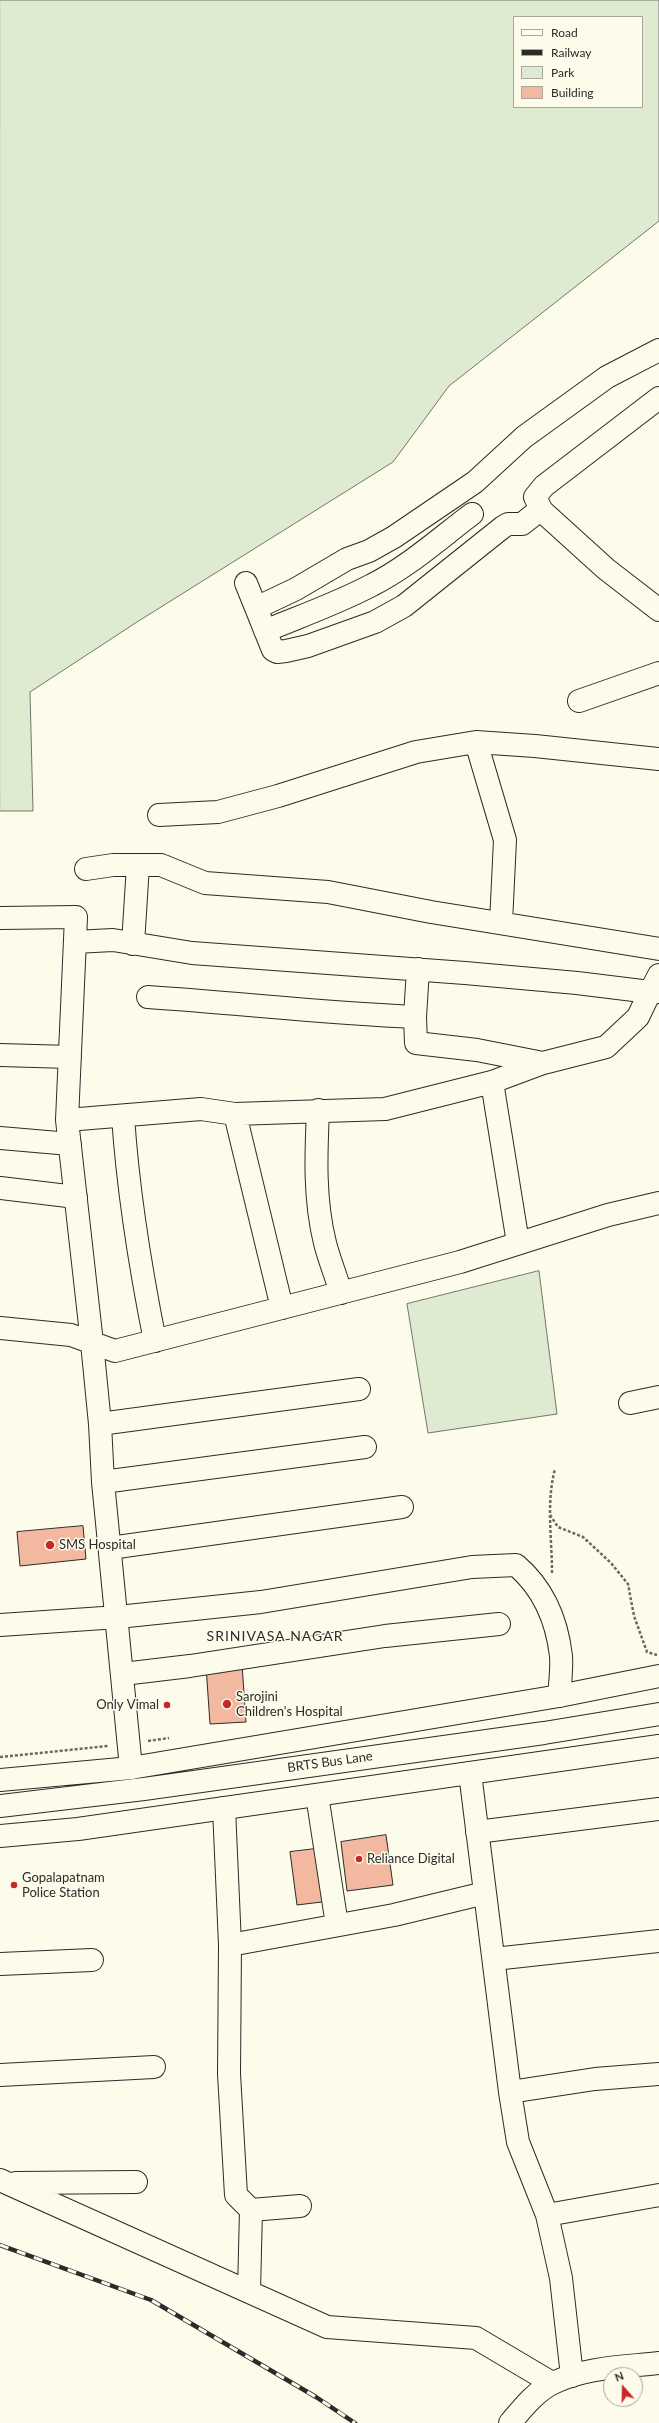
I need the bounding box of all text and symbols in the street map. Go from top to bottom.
legend [513,16,643,108]
text: Road [551,25,578,40]
text: Railway [551,45,591,60]
text: Park [551,65,574,80]
text: Building [551,85,594,100]
place label: SMS Hospital [59,1537,136,1553]
marker: SMS Hospital [44,1539,56,1551]
district label: SRINIVASA NAGAR [207,1628,343,1644]
place label: Sarojini Children's Hospital [236,1689,343,1720]
place label: Only Vimal [96,1697,159,1713]
marker: Sarojini Children's Hospital [221,1698,233,1710]
marker: Only Vimal [162,1700,172,1710]
street label: BRTS Bus Lane [286,1748,374,1776]
place label: Reliance Digital [367,1851,455,1867]
marker: Reliance Digital [354,1854,364,1864]
place label: Gopalapatnam Police Station [22,1870,105,1901]
marker: Gopalapatnam Police Station [9,1880,19,1890]
north arrow [603,2367,643,2407]
text: N [613,2369,625,2384]

